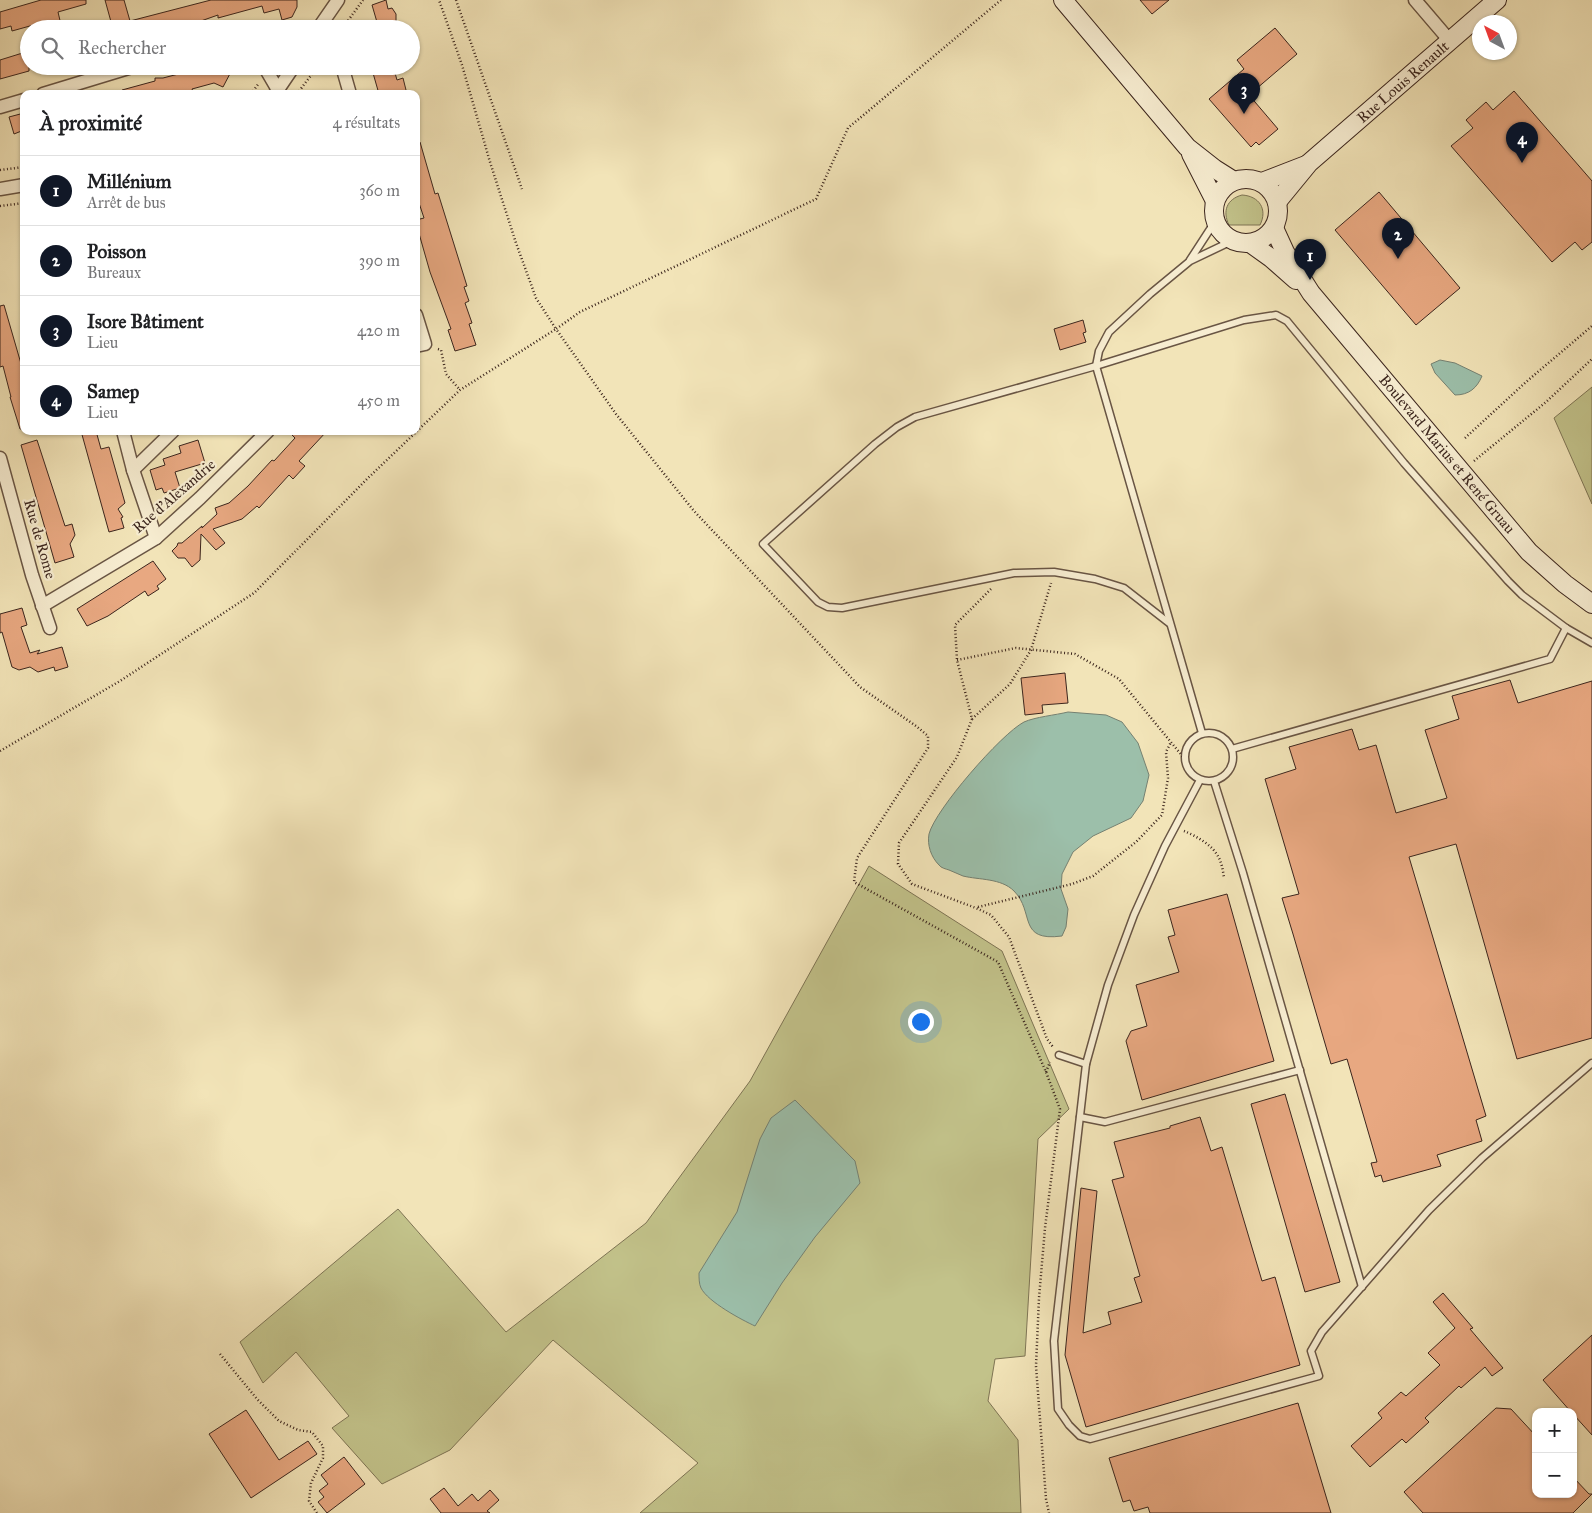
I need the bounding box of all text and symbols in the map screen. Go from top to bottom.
north arrow [1472,15,1517,60]
search box [20,20,420,75]
icon: search [38,34,66,62]
text: Rechercher [78,36,166,59]
street label: Rue Louis Renault [1353,37,1453,127]
pin: 3 [1228,73,1260,114]
text: À proximité [40,110,142,136]
text: 4 résultats [333,113,400,132]
pin: 4 [1506,122,1538,163]
text: Millénium [87,170,171,193]
text: 1 [53,181,59,200]
text: 360 m [359,181,400,200]
text: Arrêt de bus [87,193,166,212]
pin: 2 [1382,218,1414,259]
pin: 1 [1294,239,1326,280]
text: Poisson [87,240,146,263]
text: 2 [52,251,60,270]
text: 390 m [359,251,400,270]
text: Bureaux [87,263,141,282]
text: Isore Bâtiment [87,310,204,333]
text: 3 [53,321,59,340]
text: 420 m [357,321,400,340]
text: Lieu [87,333,118,352]
street label: Boulevard Marius et René Gruau [1375,371,1519,537]
text: Samep [87,380,139,403]
text: 4 [52,391,60,410]
text: 450 m [357,391,400,410]
text: Lieu [87,403,118,422]
street label: Rue d'Alexandrie [129,455,219,537]
street label: Rue de Rome [20,497,60,581]
your location [908,1009,934,1035]
map controls [1532,1408,1577,1498]
button: + [1532,1408,1577,1453]
button: − [1532,1453,1577,1498]

